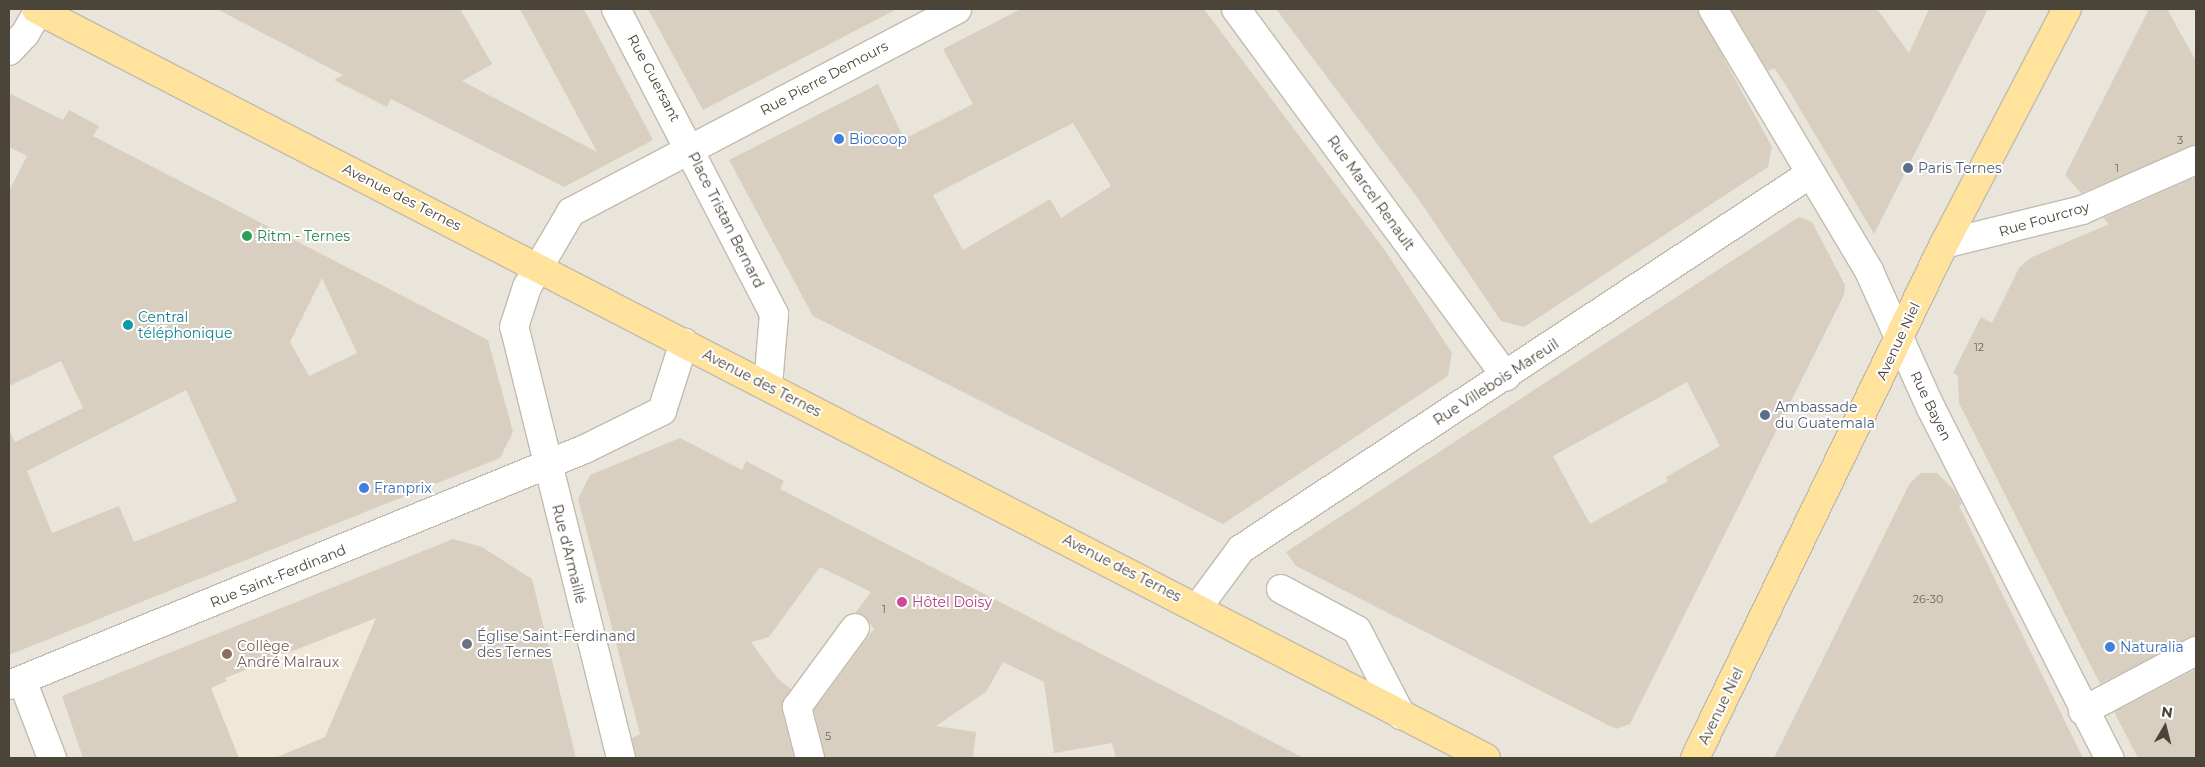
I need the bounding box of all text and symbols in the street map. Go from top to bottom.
street label: Rue Guersant [624,32,684,124]
street label: Rue Pierre Demours [757,37,891,119]
place label: Biocoop [849,131,907,147]
street label: Rue Marcel Renault [1324,132,1418,254]
marker: Biocoop [833,133,845,145]
house number: 3 [2177,133,2183,147]
street label: Place Tristan Bernard [684,149,768,291]
street label: Avenue des Ternes [340,160,464,234]
place label: Paris Ternes [1918,160,2002,176]
house number: 1 [2115,161,2119,175]
marker: Paris Ternes [1902,162,1914,174]
street label: Rue Fourcroy [1997,198,2091,240]
place label: Ritm - Ternes [257,228,350,244]
marker: Ritm - Ternes [241,230,253,242]
street label: Avenue Niel [1873,299,1923,383]
place label: Central téléphonique [138,309,232,342]
marker: Central téléphonique [122,319,134,331]
street label: Rue Villebois Mareuil [1430,335,1562,429]
house number: 12 [1974,340,1984,354]
street label: Avenue des Ternes [700,346,824,420]
street label: Rue Bayen [1907,368,1955,444]
place label: Ambassade du Guatemala [1775,399,1875,432]
marker: Ambassade du Guatemala [1759,409,1771,421]
place label: Franprix [374,480,432,496]
marker: Franprix [358,482,370,494]
street label: Rue d'Armaillé [549,503,589,605]
street label: Avenue des Ternes [1060,531,1184,605]
street label: Rue Saint-Ferdinand [208,541,348,611]
house number: 26-30 [1913,592,1943,606]
place label: Hôtel Doisy [912,594,992,610]
marker: Hôtel Doisy [896,596,908,608]
house number: 1 [882,602,886,616]
place label: Église Saint-Ferdinand des Ternes [477,628,636,660]
place label: Collège André Malraux [237,638,339,670]
marker: Église Saint-Ferdinand des Ternes [461,638,473,650]
place label: Naturalia [2120,639,2184,655]
marker: Naturalia [2104,641,2116,653]
marker: Collège André Malraux [221,648,233,660]
street label: Avenue Niel [1695,665,1747,747]
north arrow [2140,702,2190,752]
text: N [2160,702,2174,722]
house number: 5 [825,729,831,743]

